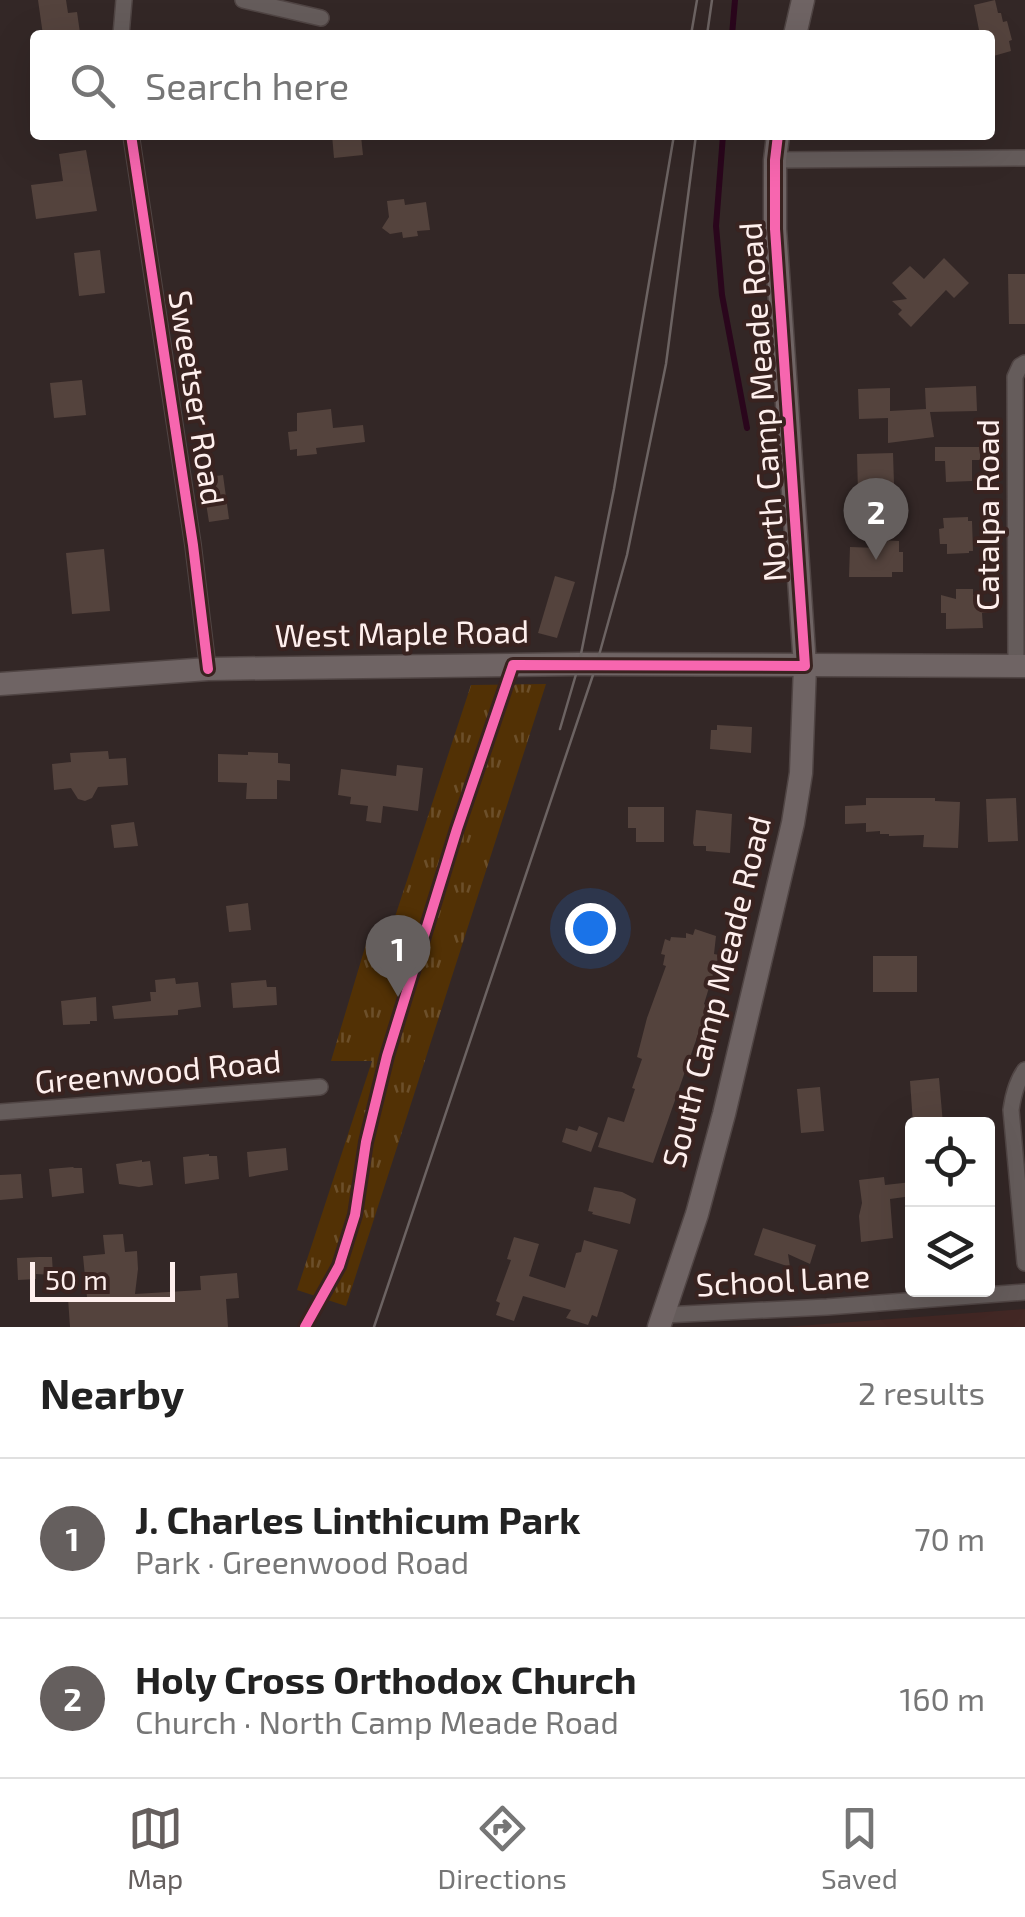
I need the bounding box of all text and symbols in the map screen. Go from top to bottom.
search box [30,30,995,140]
icon: search [65,58,120,113]
text: Search here [145,62,349,108]
street label: North Camp Meade Road [729,221,793,583]
street label: Sweetser Road [162,288,234,508]
street label: Catalpa Road [967,419,1005,611]
pin: 2 [844,478,908,560]
street label: West Maple Road [275,611,529,653]
street label: South Camp Meade Road [653,812,777,1171]
your location [565,903,616,954]
pin: 1 [366,914,430,997]
street label: Greenwood Road [33,1040,283,1100]
map controls [905,1117,995,1297]
button: locate [905,1117,995,1207]
button: layers [905,1207,995,1297]
street label: School Lane [695,1255,871,1303]
scale bar [30,1257,175,1302]
text: 50 m [45,1262,108,1296]
text: Nearby [40,1367,184,1417]
text: 2 results [858,1373,985,1411]
text: J. Charles Linthicum Park [135,1496,581,1542]
text: 1 [66,1519,79,1557]
text: 70 m [914,1519,985,1557]
text: Park · Greenwood Road [135,1542,469,1580]
text: Holy Cross Orthodox Church [135,1656,637,1702]
text: 2 [63,1679,82,1717]
text: 160 m [899,1679,985,1717]
text: Church · North Camp Meade Road [135,1702,619,1740]
tab: Map [127,1801,183,1895]
tab: Directions [438,1801,567,1895]
tab: Saved [821,1801,898,1895]

